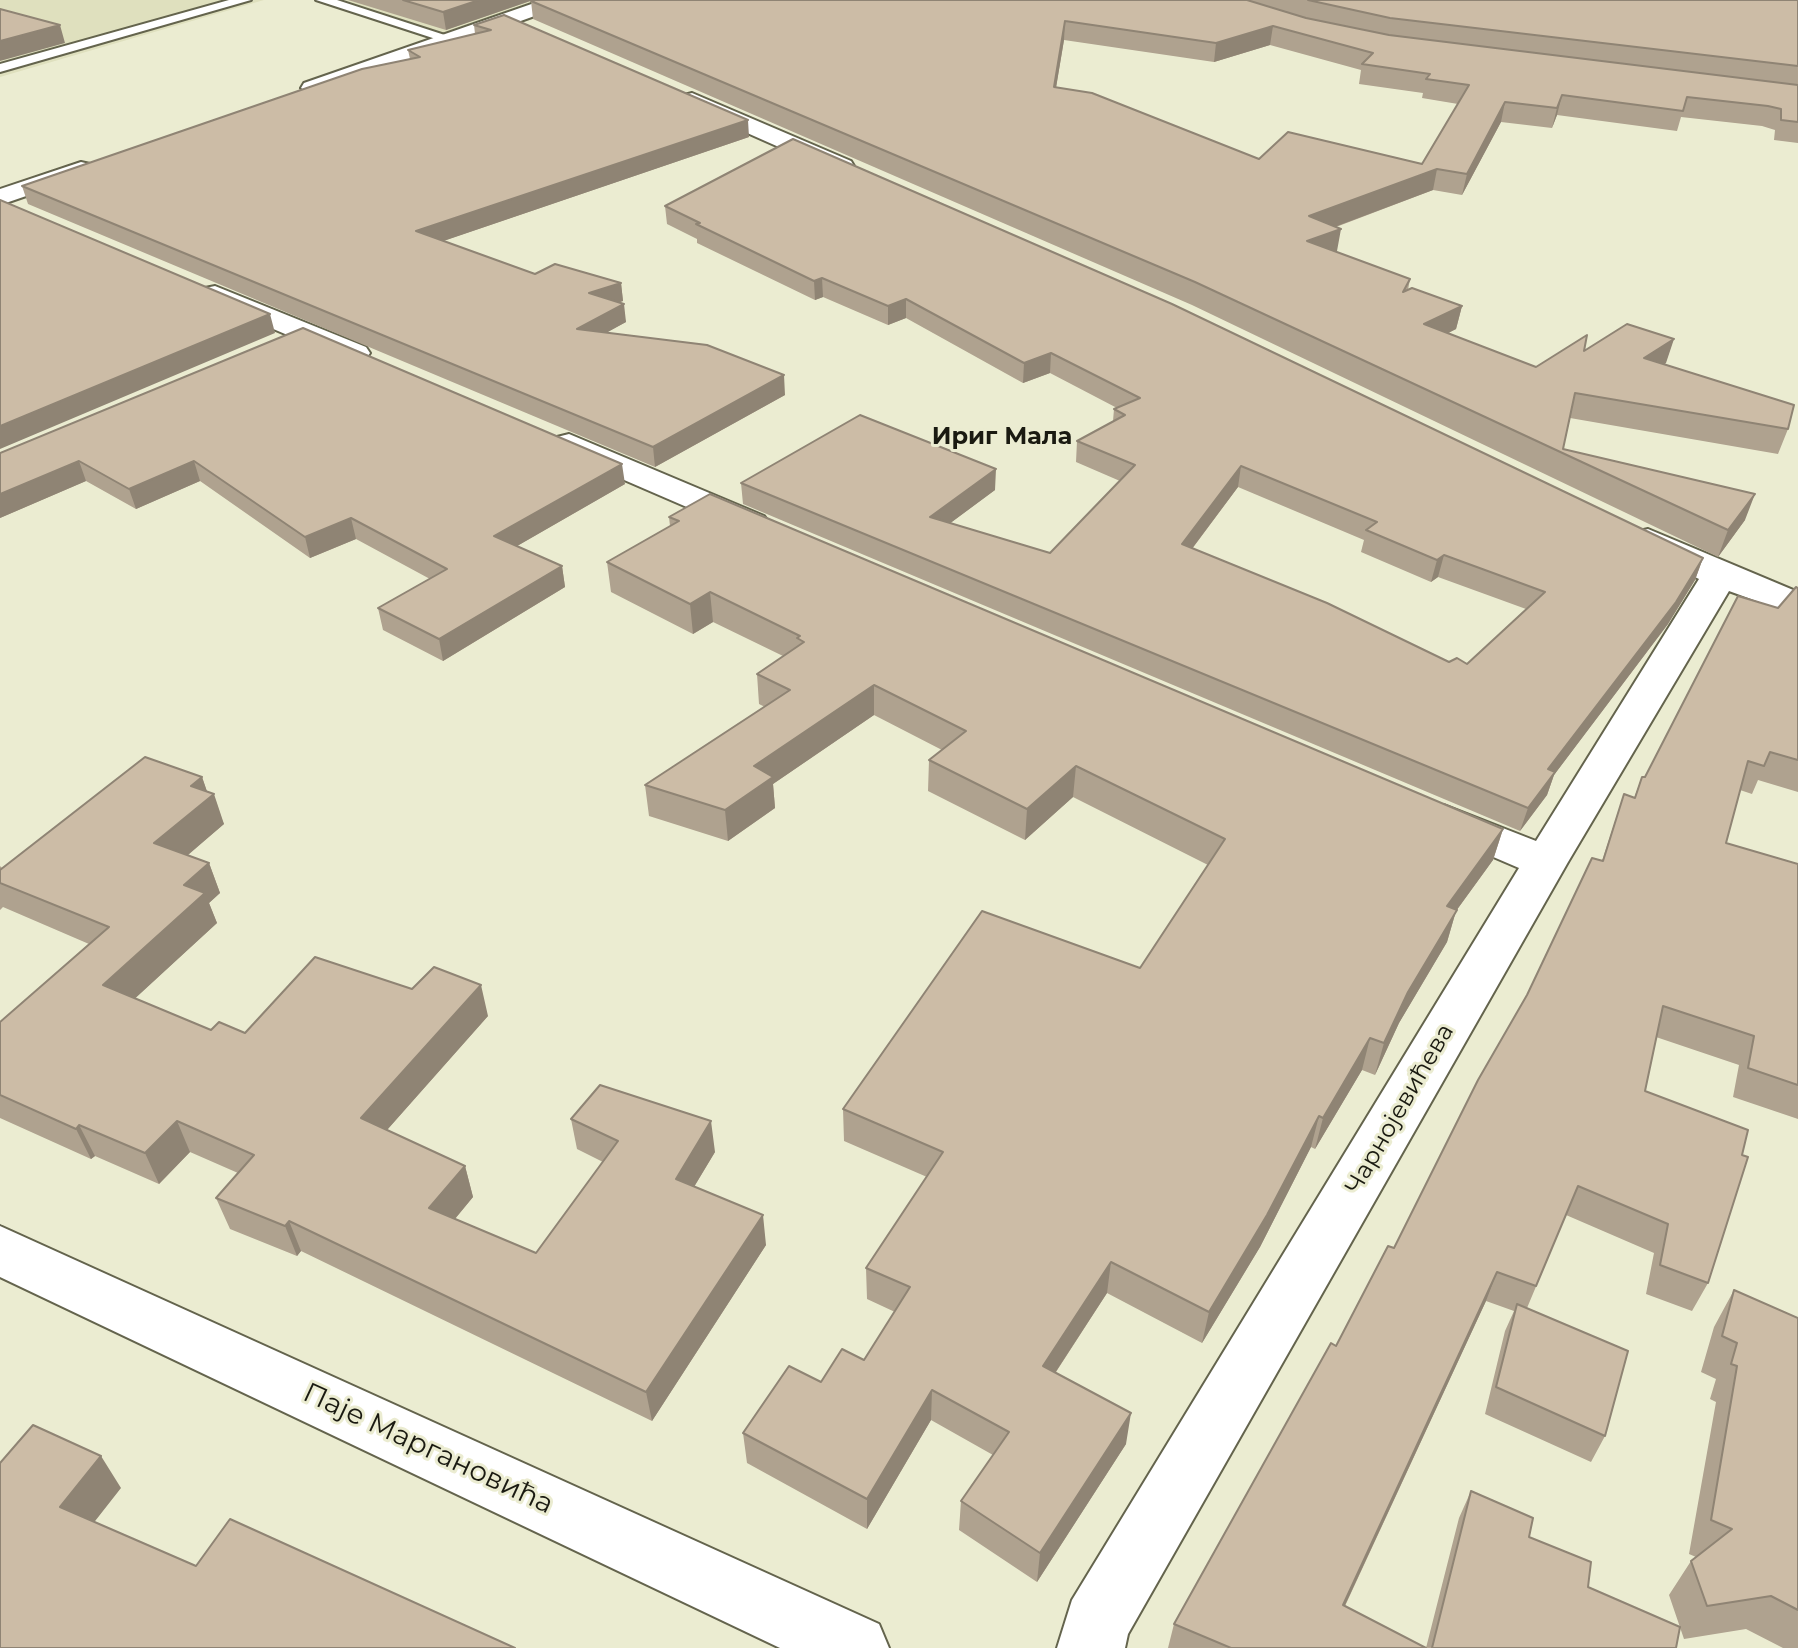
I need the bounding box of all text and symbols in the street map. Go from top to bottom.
district label: Ириг Мала [932,423,1072,451]
street label: Чарнојевићева [1340,1019,1460,1199]
street label: Паје Маргановића [298,1376,558,1522]

